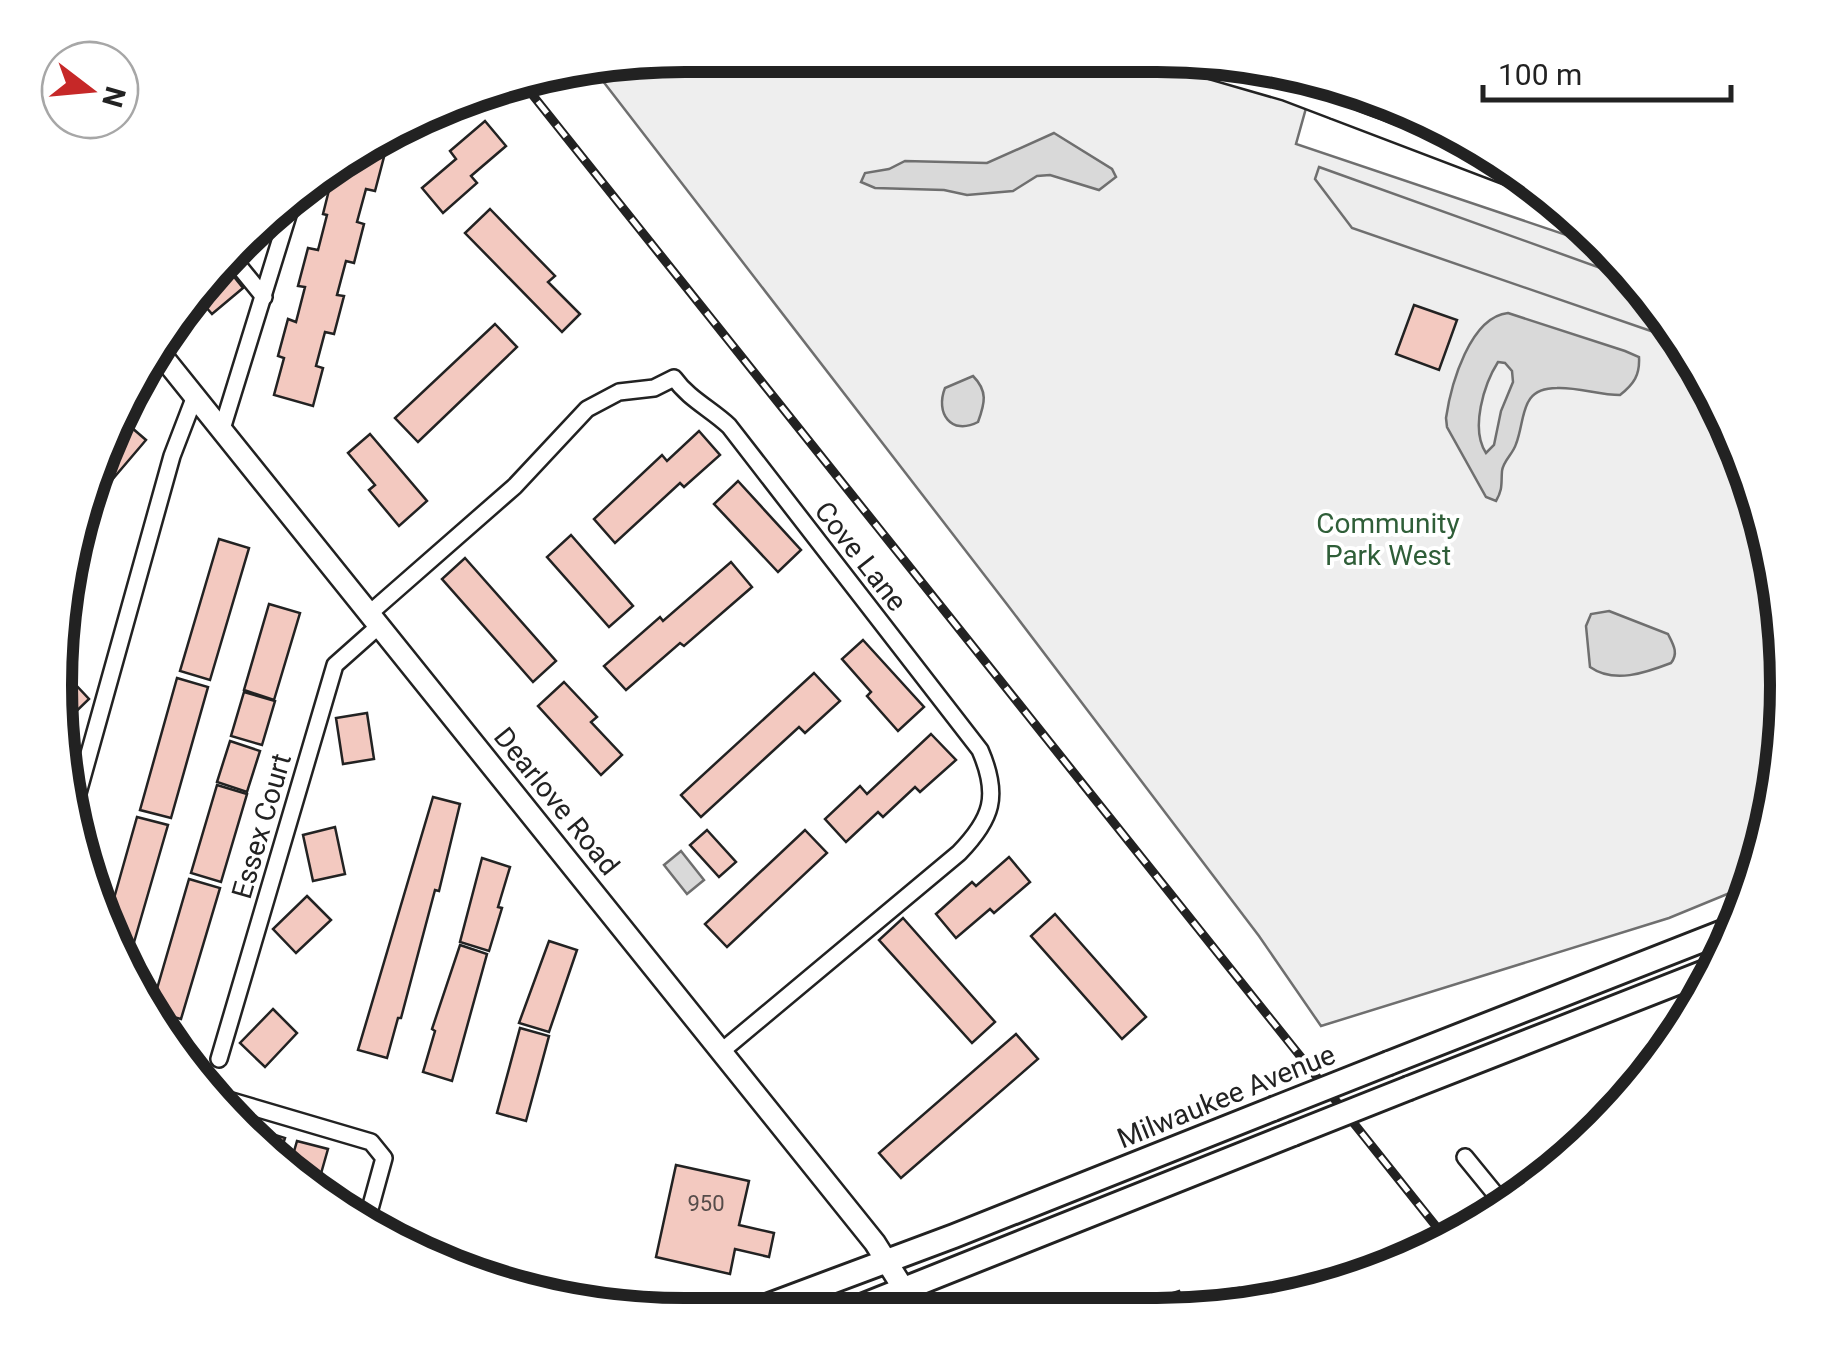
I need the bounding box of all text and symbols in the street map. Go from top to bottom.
north arrow [40,40,140,140]
scale bar [1483,40,1730,102]
text: 100 m [1498,57,1582,92]
text: N [95,83,132,111]
street label: Cove Lane [808,495,914,618]
park label: Community Park West [1316,507,1460,572]
street label: Dearlove Road [487,721,626,882]
street label: Essex Court [225,750,298,903]
street label: Milwaukee Avenue [1113,1038,1340,1155]
house number: 950 [687,1191,725,1216]

